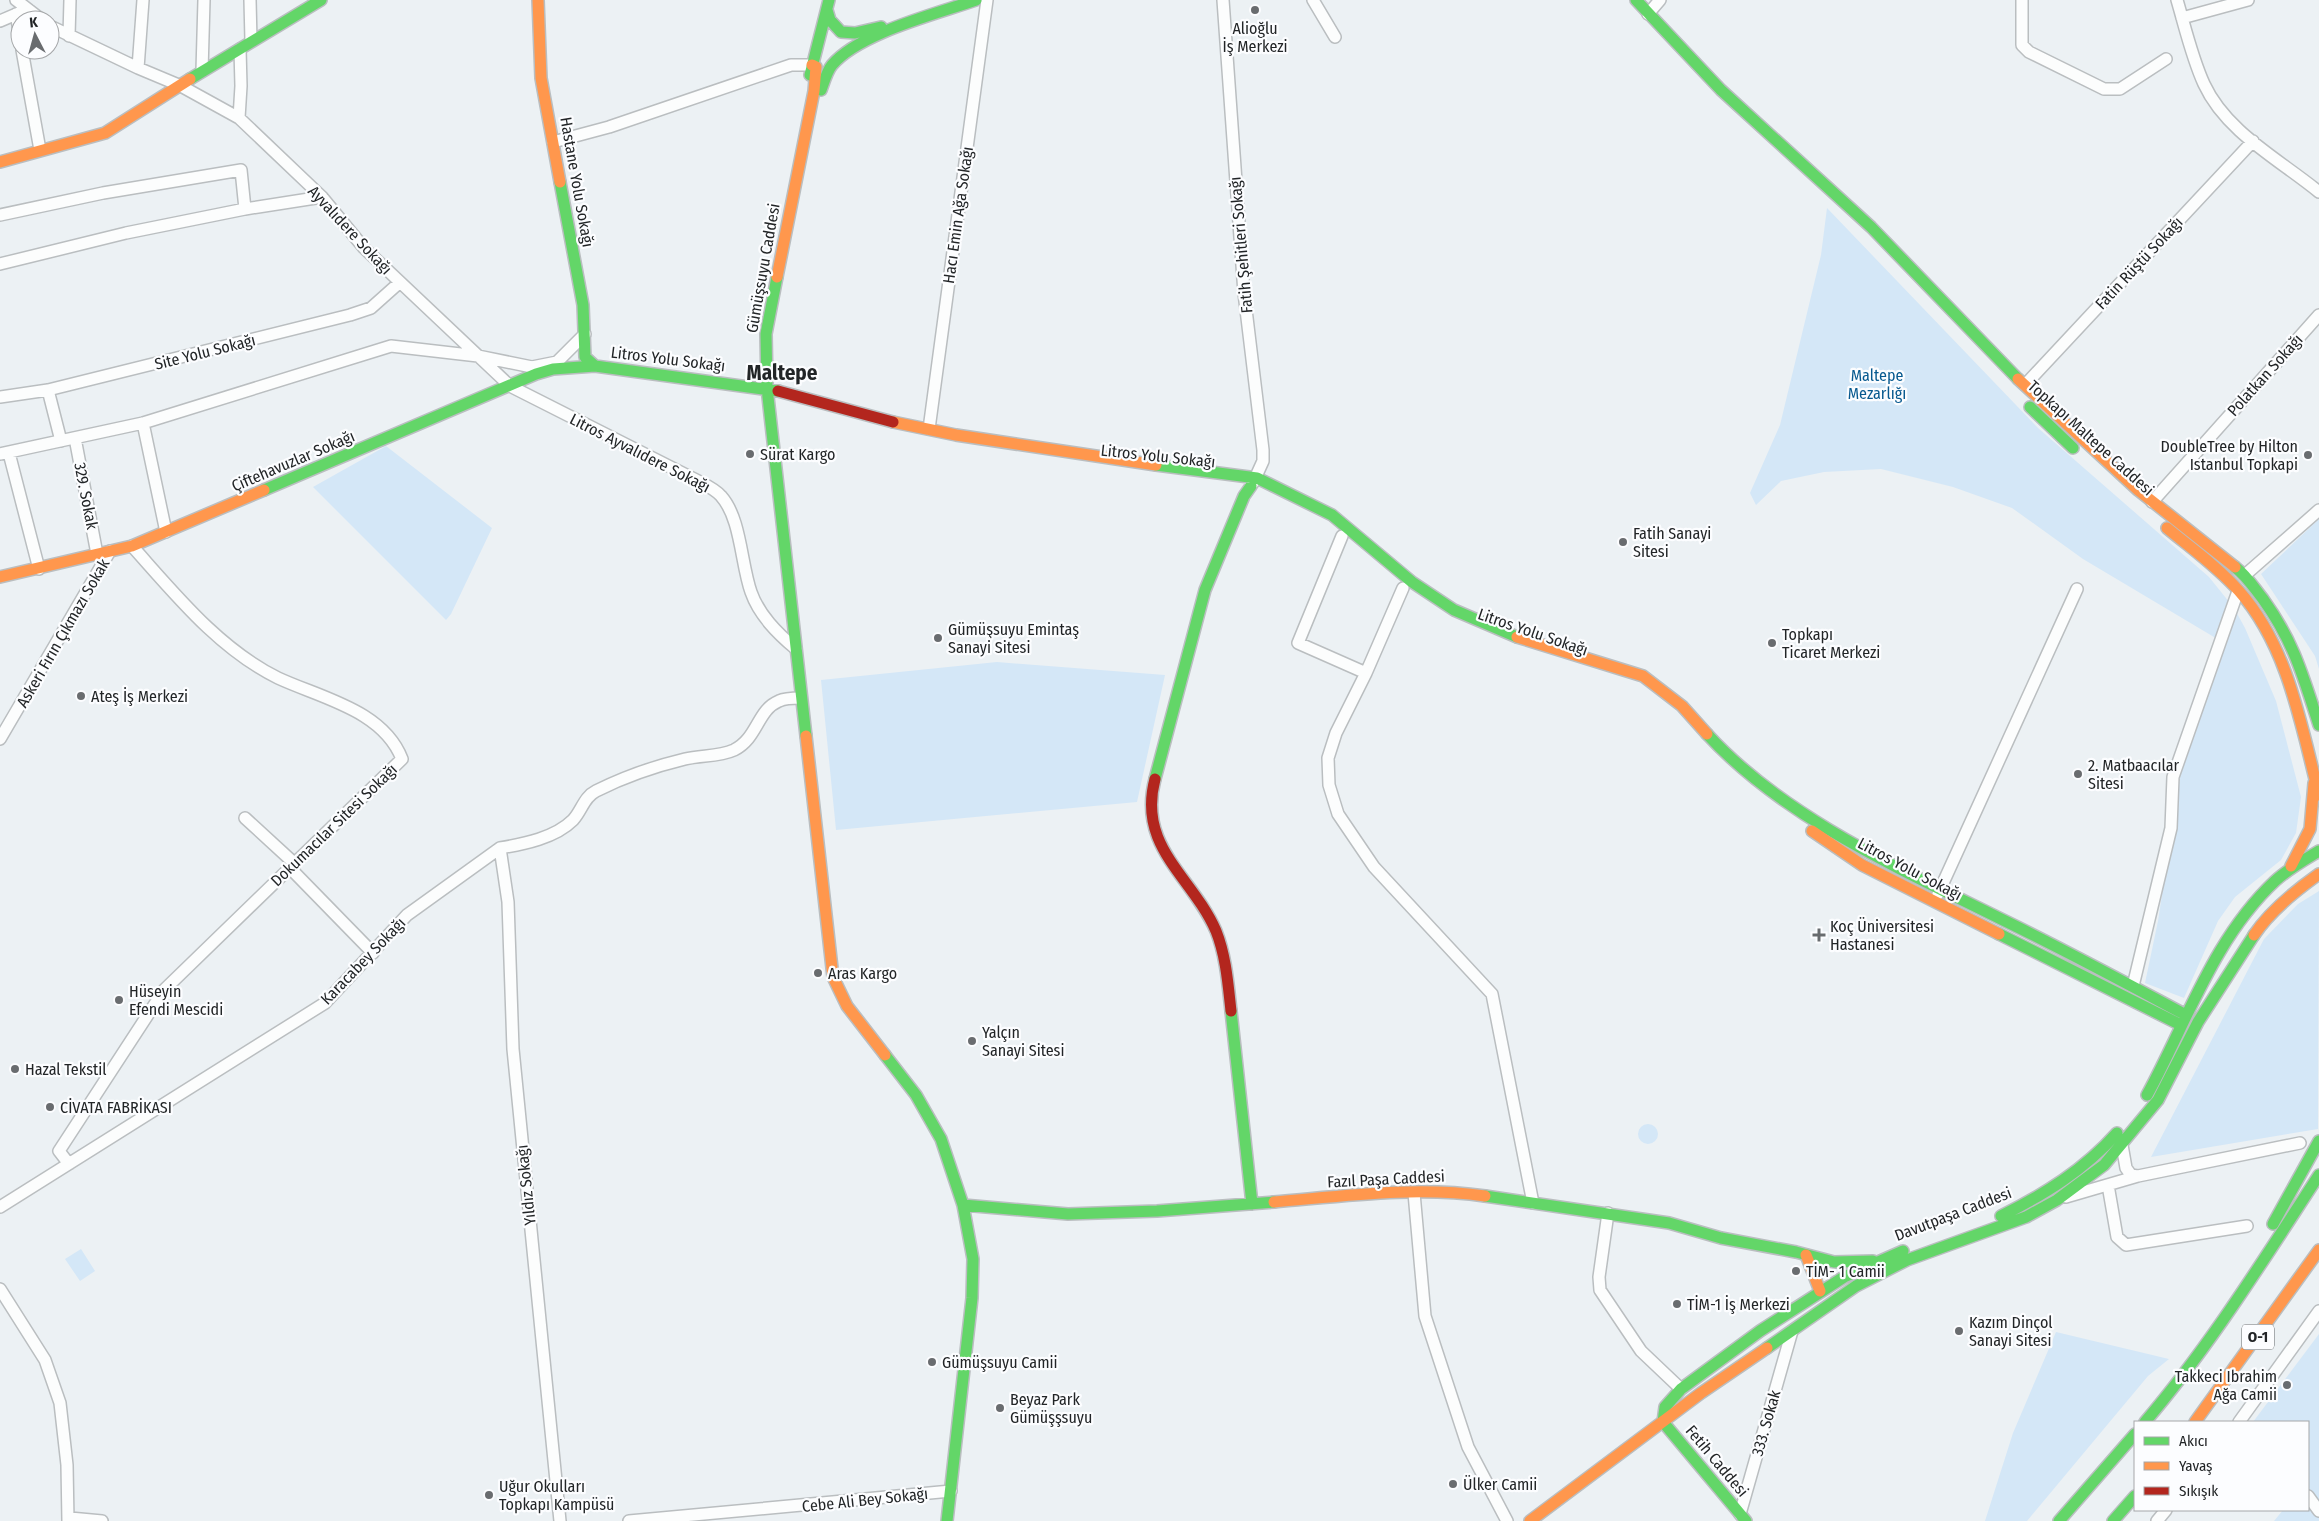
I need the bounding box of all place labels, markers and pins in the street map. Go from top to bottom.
marker: Alioğlu İş Merkezi [1249,4,1261,16]
place label: Alioğlu İş Merkezi [1222,19,1288,56]
place label: DoubleTree by Hilton Istanbul Topkapi [2161,437,2298,474]
place label: Sürat Kargo [760,445,835,464]
marker: Sürat Kargo [744,448,756,460]
marker: DoubleTree by Hilton Istanbul Topkapi [2302,449,2314,461]
place label: Fatih Sanayi Sitesi [1633,524,1711,561]
marker: Fatih Sanayi Sitesi [1617,536,1629,548]
place label: Gümüşsuyu Emintaş Sanayi Sitesi [948,620,1079,657]
place label: Topkapı Ticaret Merkezi [1782,625,1880,662]
marker: Gümüşsuyu Emintaş Sanayi Sitesi [932,632,944,644]
marker: Topkapı Ticaret Merkezi [1766,637,1778,649]
place label: Ateş İş Merkezi [91,687,188,706]
marker: Ateş İş Merkezi [75,690,87,702]
place label: 2. Matbaacılar Sitesi [2088,756,2179,793]
marker: 2. Matbaacılar Sitesi [2072,768,2084,780]
place label: Koç Üniversitesi Hastanesi [1830,917,1934,954]
marker: Koç Üniversitesi Hastanesi [1812,928,1826,942]
place label: Aras Kargo [828,964,897,983]
marker: Aras Kargo [812,967,824,979]
place label: Hüseyin Efendi Mescidi [129,982,223,1019]
marker: Hüseyin Efendi Mescidi [113,994,125,1006]
place label: Yalçın Sanayi Sitesi [982,1023,1064,1060]
marker: Yalçın Sanayi Sitesi [966,1035,978,1047]
place label: Hazal Tekstil [25,1060,106,1079]
marker: Hazal Tekstil [9,1063,21,1075]
place label: CİVATA FABRİKASI [60,1098,172,1117]
marker: CİVATA FABRİKASI [44,1101,56,1113]
place label: TİM- 1 Camii [1806,1262,1885,1281]
marker: TİM- 1 Camii [1790,1265,1802,1277]
place label: TİM-1 İş Merkezi [1687,1295,1790,1314]
marker: TİM-1 İş Merkezi [1671,1298,1683,1310]
place label: Kazım Dinçol Sanayi Sitesi [1969,1313,2053,1350]
marker: Kazım Dinçol Sanayi Sitesi [1953,1325,1965,1337]
place label: Gümüşsuyu Camii [942,1353,1058,1372]
marker: Gümüşsuyu Camii [926,1356,938,1368]
place label: Takkeci Ibrahim Ağa Camii [2175,1367,2277,1404]
marker: Takkeci Ibrahim Ağa Camii [2281,1379,2293,1391]
place label: Beyaz Park Gümüşşsuyu [1010,1390,1092,1427]
marker: Beyaz Park Gümüşşsuyu [994,1402,1006,1414]
place label: Ülker Camii [1463,1475,1537,1494]
place label: Uğur Okulları Topkapı Kampüsü [499,1477,614,1514]
marker: Ülker Camii [1447,1478,1459,1490]
marker: Uğur Okulları Topkapı Kampüsü [483,1489,495,1501]

